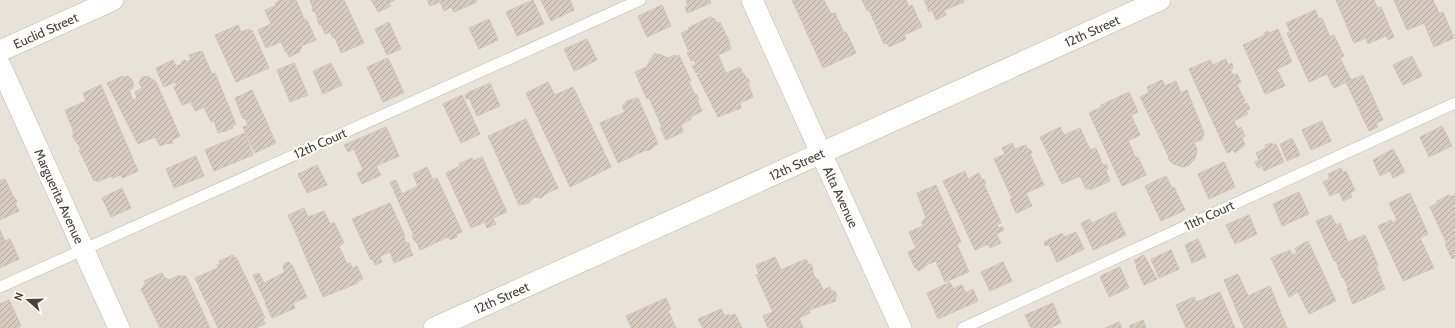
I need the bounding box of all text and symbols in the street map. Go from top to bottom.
street label: Euclid Street [11,9,81,52]
street label: 12th Street [1062,11,1123,50]
street label: 12th Court [291,124,349,162]
street label: 12th Street [767,144,827,184]
street label: Marguerita Avenue [31,146,88,246]
street label: Alta Avenue [820,164,862,230]
street label: 11th Court [1182,196,1237,233]
street label: 12th Street [471,278,532,317]
north arrow [8,280,48,320]
text: N [11,291,27,303]

